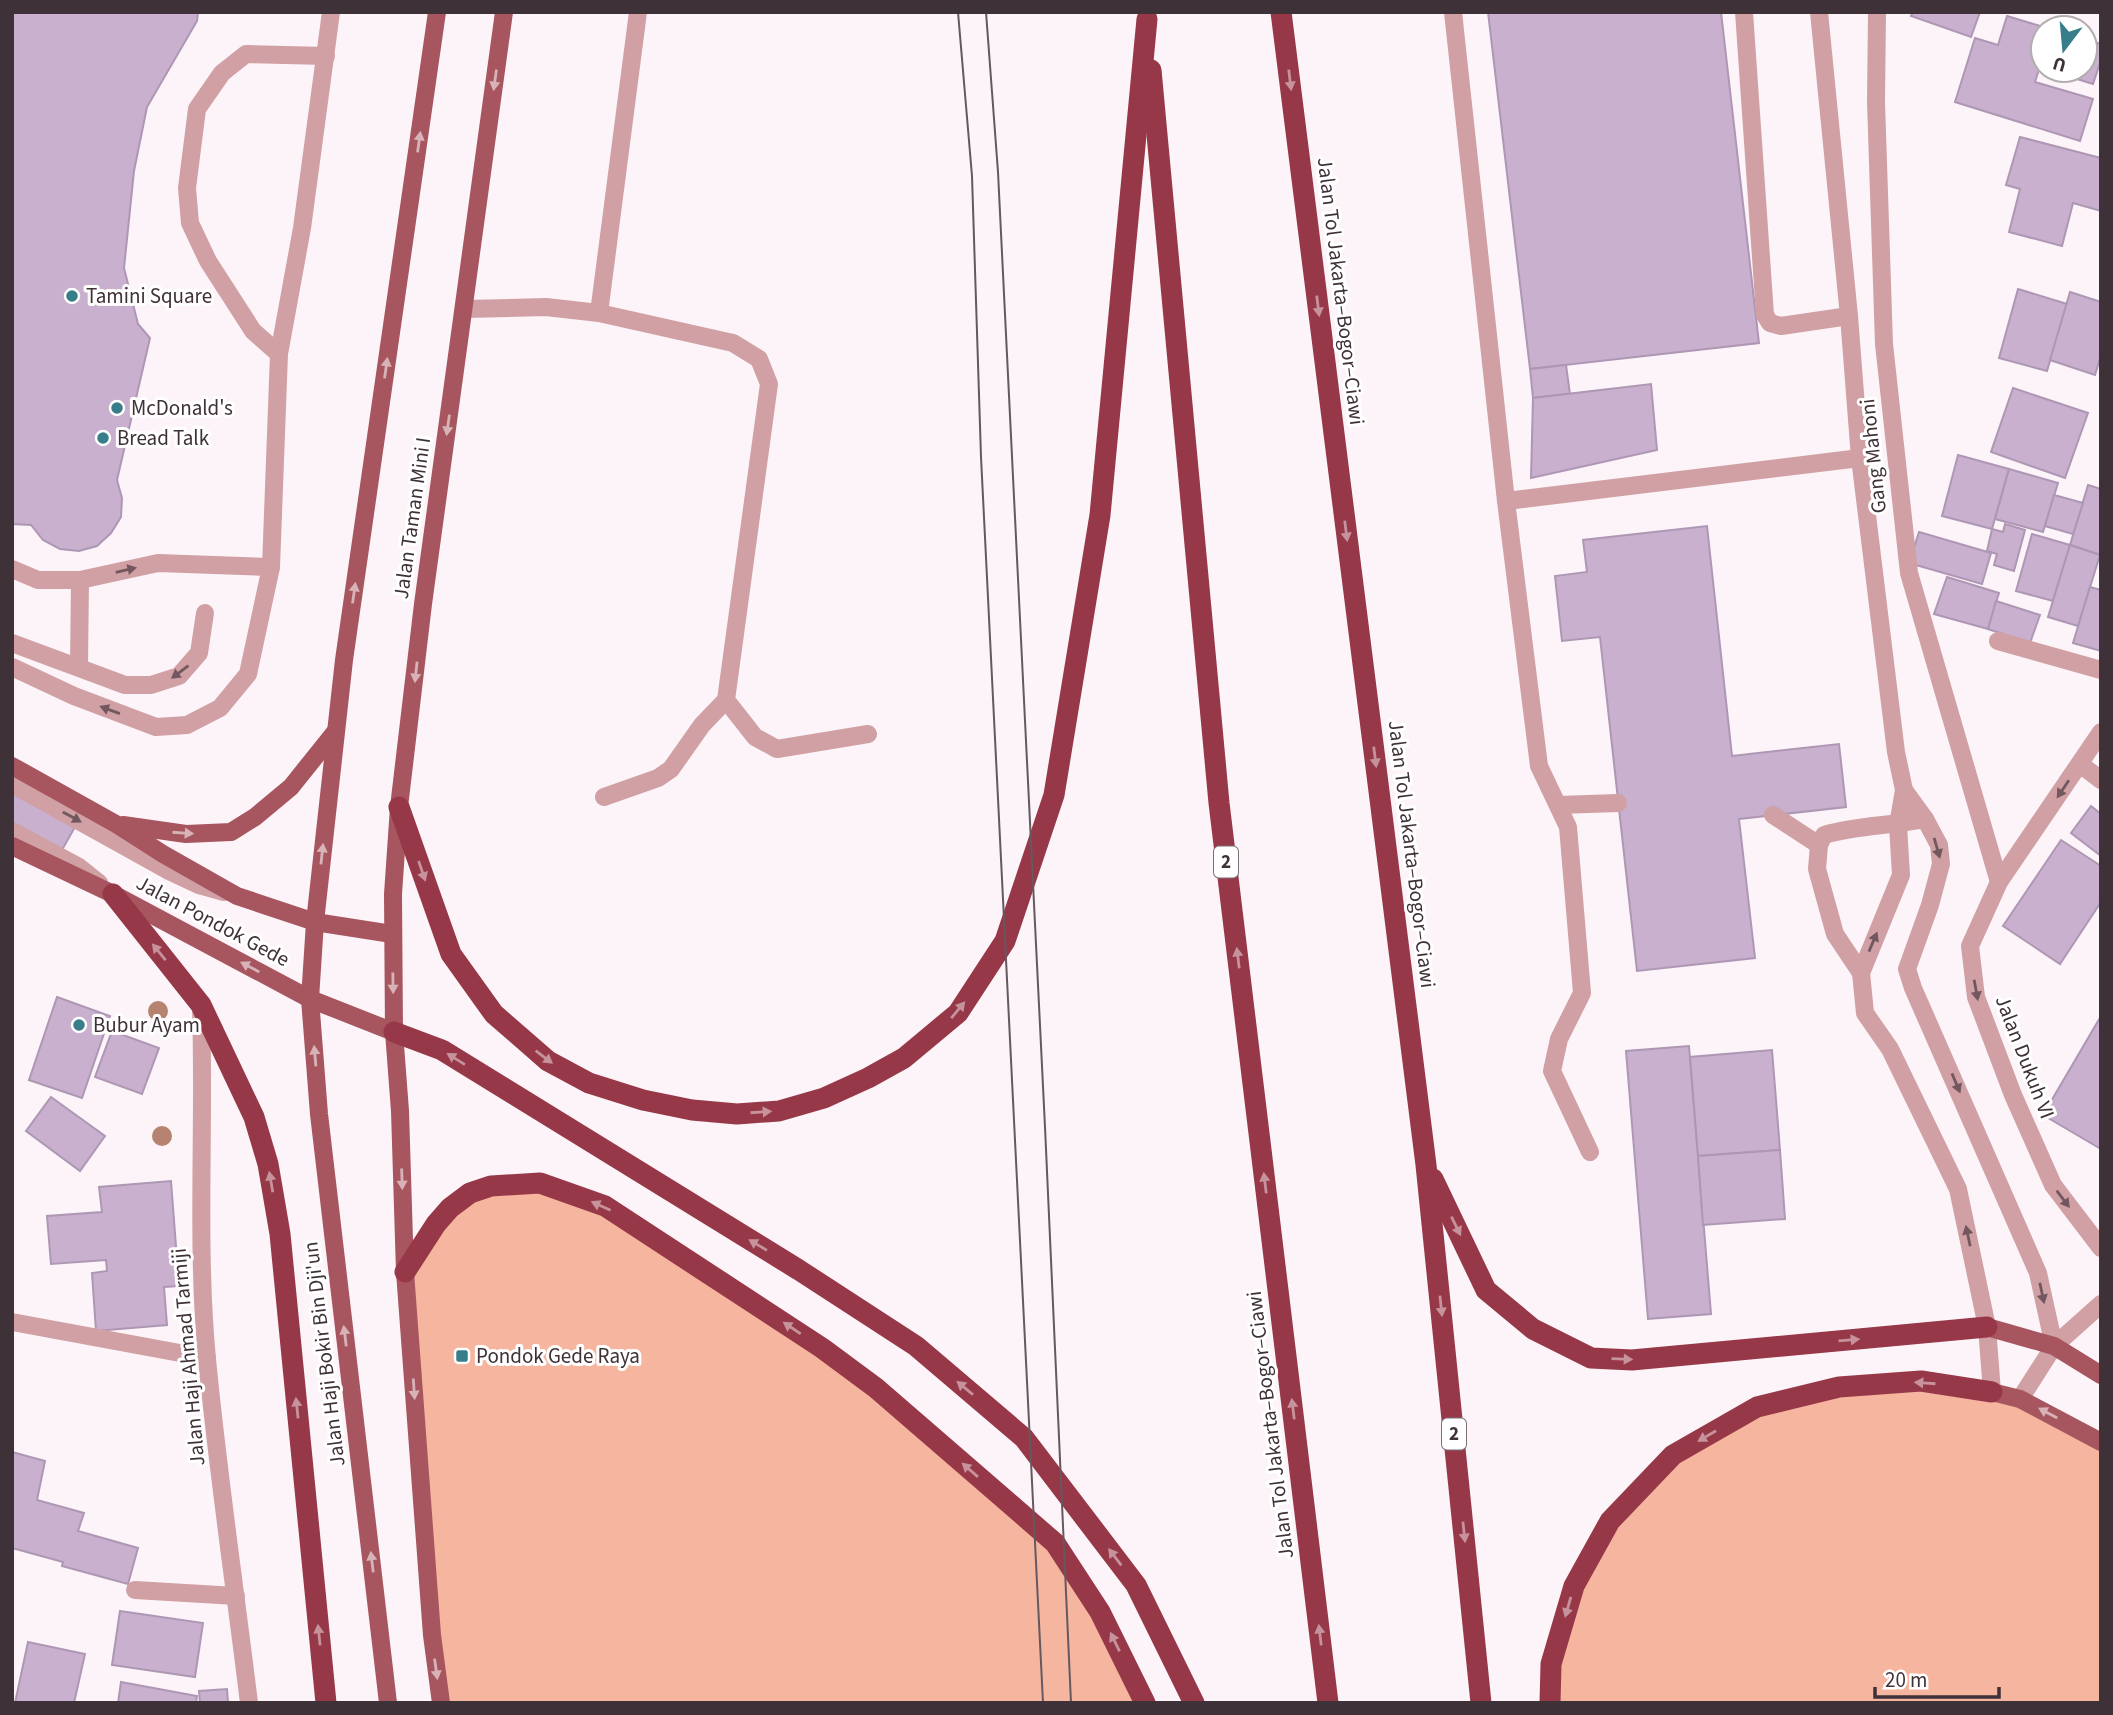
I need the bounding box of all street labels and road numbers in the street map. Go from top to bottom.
street label: Jalan Tol Jakarta–Bogor–Ciawi [1310,155,1372,427]
street label: Gang Mahoni [1852,397,1894,515]
street label: Jalan Taman Mini I [386,435,438,601]
street label: Jalan Tol Jakarta–Bogor–Ciawi [1381,718,1443,990]
road number: 2 [1214,846,1238,877]
street label: Jalan Pondok Gede [131,868,295,974]
street label: Jalan Dukuh VI [1988,991,2062,1123]
street label: Jalan Haji Bokir Bin Dji'un [295,1240,353,1468]
street label: Jalan Haji Ahmad Tarmiji [164,1247,212,1467]
street label: Jalan Tol Jakarta–Bogor–Ciawi [1239,1289,1301,1561]
road number: 2 [1442,1418,1466,1450]

